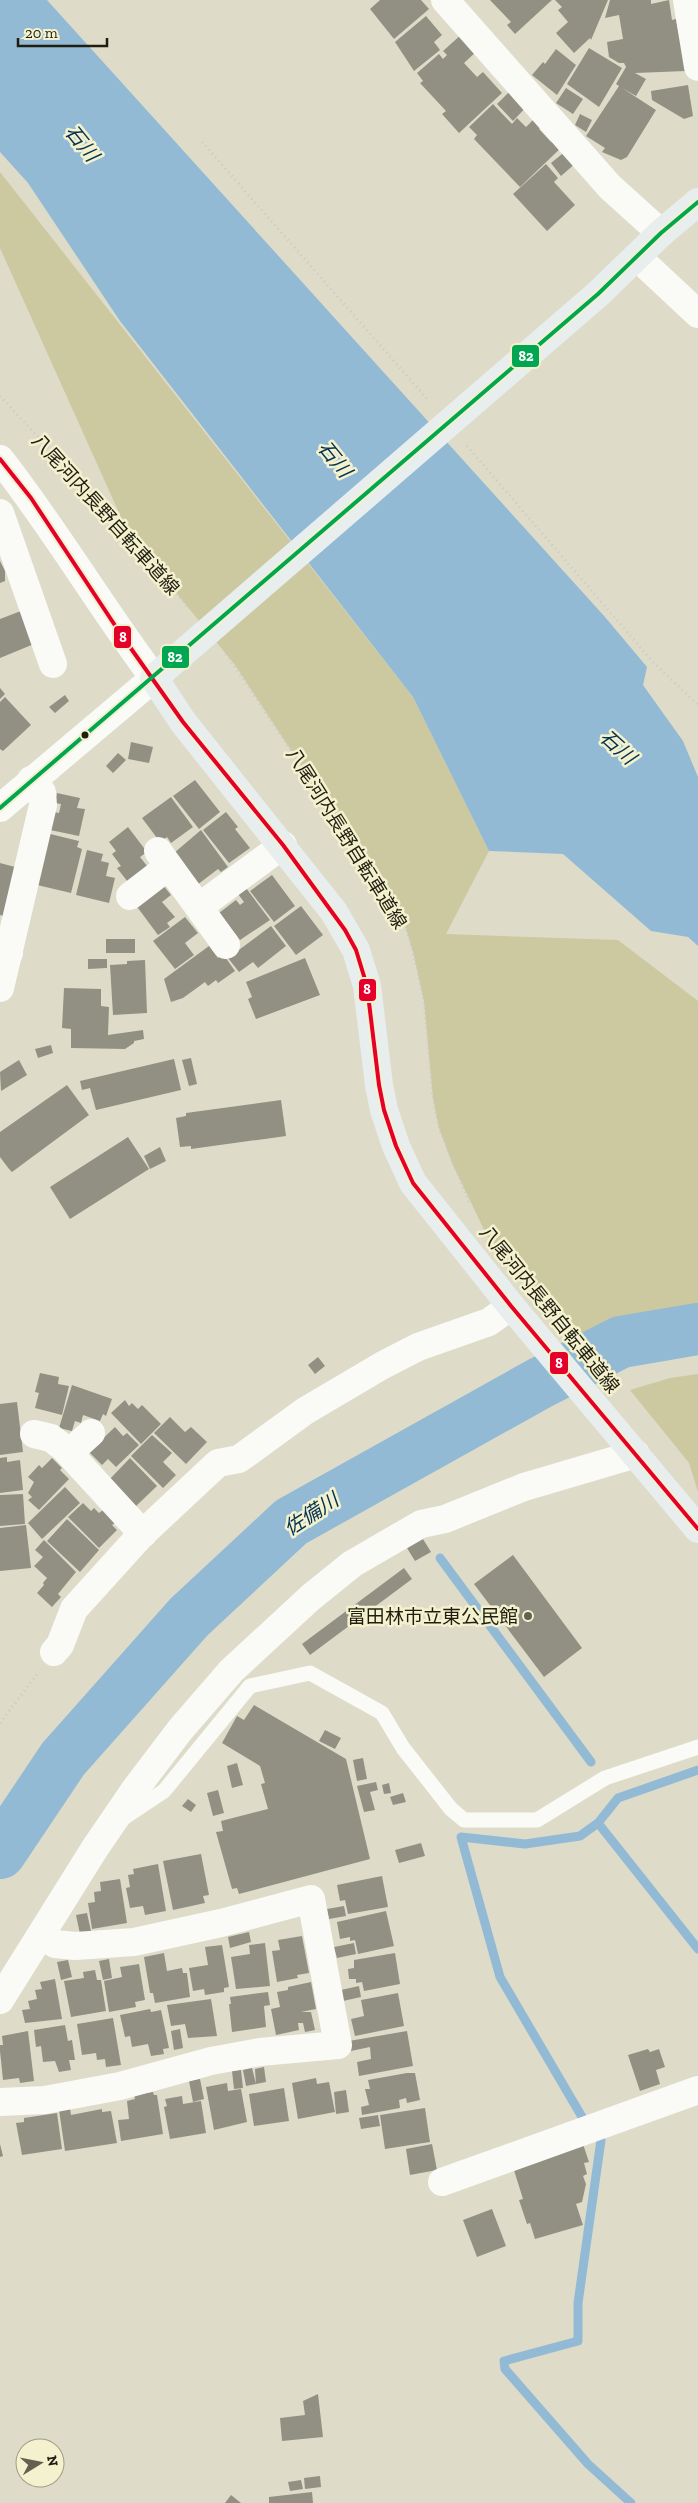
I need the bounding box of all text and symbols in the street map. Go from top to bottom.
scale bar [18,15,106,47]
text: 20 m [25,24,58,42]
water label: 石川 [60,120,105,168]
line badge: 82 [511,344,540,368]
text: 82 [518,348,534,365]
street label: 八尾河内長野自転車道線 [27,429,184,600]
water label: 石川 [313,436,358,484]
line badge: 8 [113,625,132,649]
text: 8 [119,629,127,646]
line badge: 82 [161,645,190,669]
text: 82 [167,649,183,666]
water label: 石川 [595,725,642,771]
unlabelled marker [80,730,90,740]
street label: 八尾河内長野自転車道線 [281,744,412,933]
line badge: 8 [358,978,377,1002]
text: 8 [363,981,371,998]
street label: 八尾河内長野自転車道線 [475,1221,624,1398]
line badge: 8 [549,1351,569,1375]
text: 8 [555,1355,563,1372]
water label: 佐備川 [279,1487,344,1540]
place label: 富田林市立東公民館 [347,1605,518,1628]
marker: 富田林市立東公民館 [522,1610,534,1622]
north arrow [15,2438,65,2488]
text: N [43,2454,62,2468]

